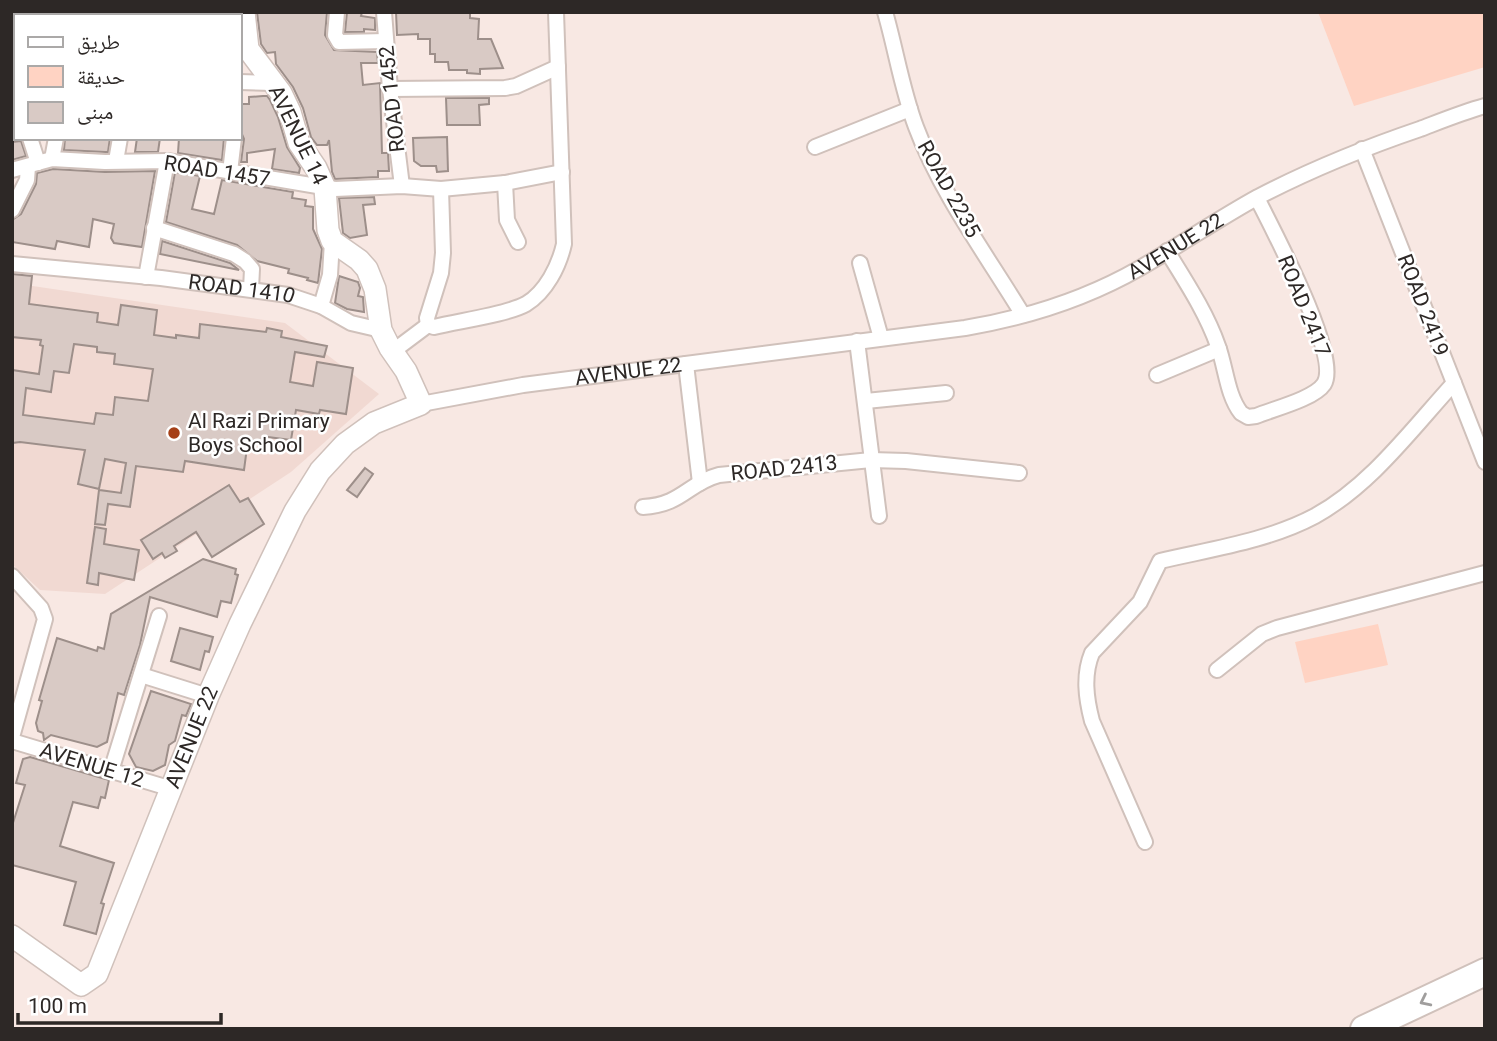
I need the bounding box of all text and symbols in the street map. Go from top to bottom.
legend [14,14,242,140]
text: طريق [77,30,120,55]
street label: ROAD 1452 [374,44,410,154]
text: حديقة [77,65,125,89]
street label: AVENUE 14 [264,81,332,189]
text: مبنى [77,100,113,125]
street label: ROAD 2235 [913,136,985,242]
street label: ROAD 1457 [162,151,272,191]
street label: AVENUE 22 [1124,208,1228,284]
street label: ROAD 2419 [1393,251,1453,359]
street label: ROAD 2417 [1273,252,1335,360]
street label: ROAD 1410 [187,270,298,309]
street label: AVENUE 22 [574,353,683,390]
place label: Al Razi Primary Boys School [188,409,330,457]
marker: Al Razi Primary Boys School [166,425,182,441]
street label: ROAD 2413 [729,450,839,486]
street label: AVENUE 22 [160,682,223,792]
street label: AVENUE 12 [37,738,147,792]
scale bar [18,982,220,1026]
one-way arrow [1420,993,1432,1007]
text: 100 m [28,994,87,1018]

